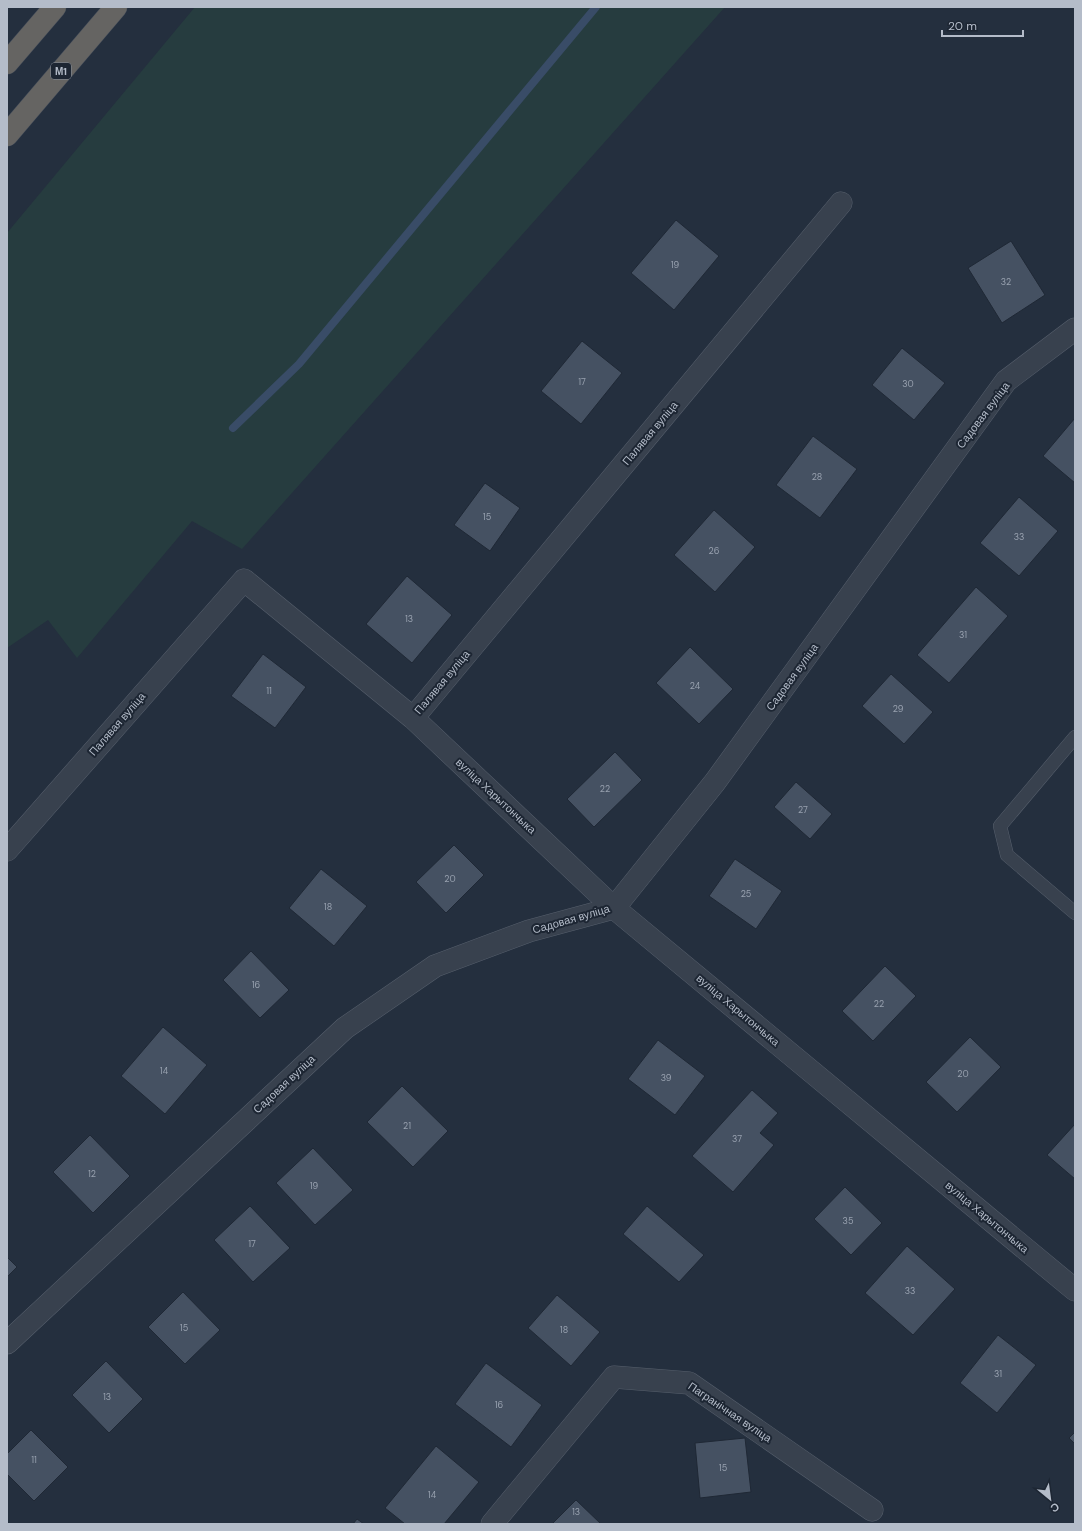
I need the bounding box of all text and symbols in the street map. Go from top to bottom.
scale bar [942,12,1023,38]
text: 20 m [948,18,977,34]
road number: М1 [51,63,71,79]
house number: 19 [671,259,680,271]
house number: 32 [1001,276,1011,288]
house number: 17 [578,376,586,388]
house number: 30 [902,378,914,390]
street label: Садовая вуліца [953,378,1013,451]
street label: Палявая вуліца [619,397,681,468]
house number: 28 [812,471,822,483]
house number: 15 [483,511,491,523]
house number: 33 [1014,531,1024,543]
house number: 26 [709,545,720,557]
house number: 13 [405,613,413,625]
house number: 31 [959,629,967,641]
street label: Садовая вуліца [763,640,822,713]
street label: Палявая вуліца [411,646,473,717]
house number: 24 [690,680,701,692]
house number: 11 [266,685,272,697]
street label: Палявая вуліца [86,689,149,759]
house number: 29 [893,703,904,715]
street label: вуліца Харытончыка [453,755,540,837]
house number: 22 [600,783,610,795]
house number: 27 [798,804,808,816]
house number: 20 [444,873,456,885]
house number: 25 [741,888,751,900]
house number: 18 [324,901,332,913]
street label: Садовая вуліца [531,901,612,937]
street label: вуліца Харытончыка [693,971,783,1050]
house number: 16 [252,979,261,991]
house number: 22 [874,998,884,1010]
street label: Садовая вуліца [250,1051,319,1116]
house number: 14 [160,1065,169,1077]
house number: 20 [957,1068,969,1080]
house number: 39 [661,1072,672,1084]
house number: 21 [403,1120,411,1132]
house number: 37 [732,1133,742,1145]
house number: 12 [88,1168,96,1180]
street label: вуліца Харытончыка [942,1178,1032,1257]
house number: 19 [310,1180,319,1192]
house number: 35 [843,1215,853,1227]
house number: 17 [248,1238,256,1250]
house number: 33 [905,1285,915,1297]
house number: 15 [180,1322,188,1334]
house number: 18 [560,1324,568,1336]
house number: 31 [994,1368,1002,1380]
street label: Пагранічная вуліца [686,1379,775,1446]
house number: 13 [103,1391,111,1403]
house number: 16 [495,1399,504,1411]
house number: 11 [31,1454,37,1466]
house number: 15 [719,1462,727,1474]
north arrow [1030,1479,1070,1519]
house number: 14 [428,1489,437,1501]
text: С [1048,1500,1062,1516]
house number: 13 [572,1506,580,1518]

